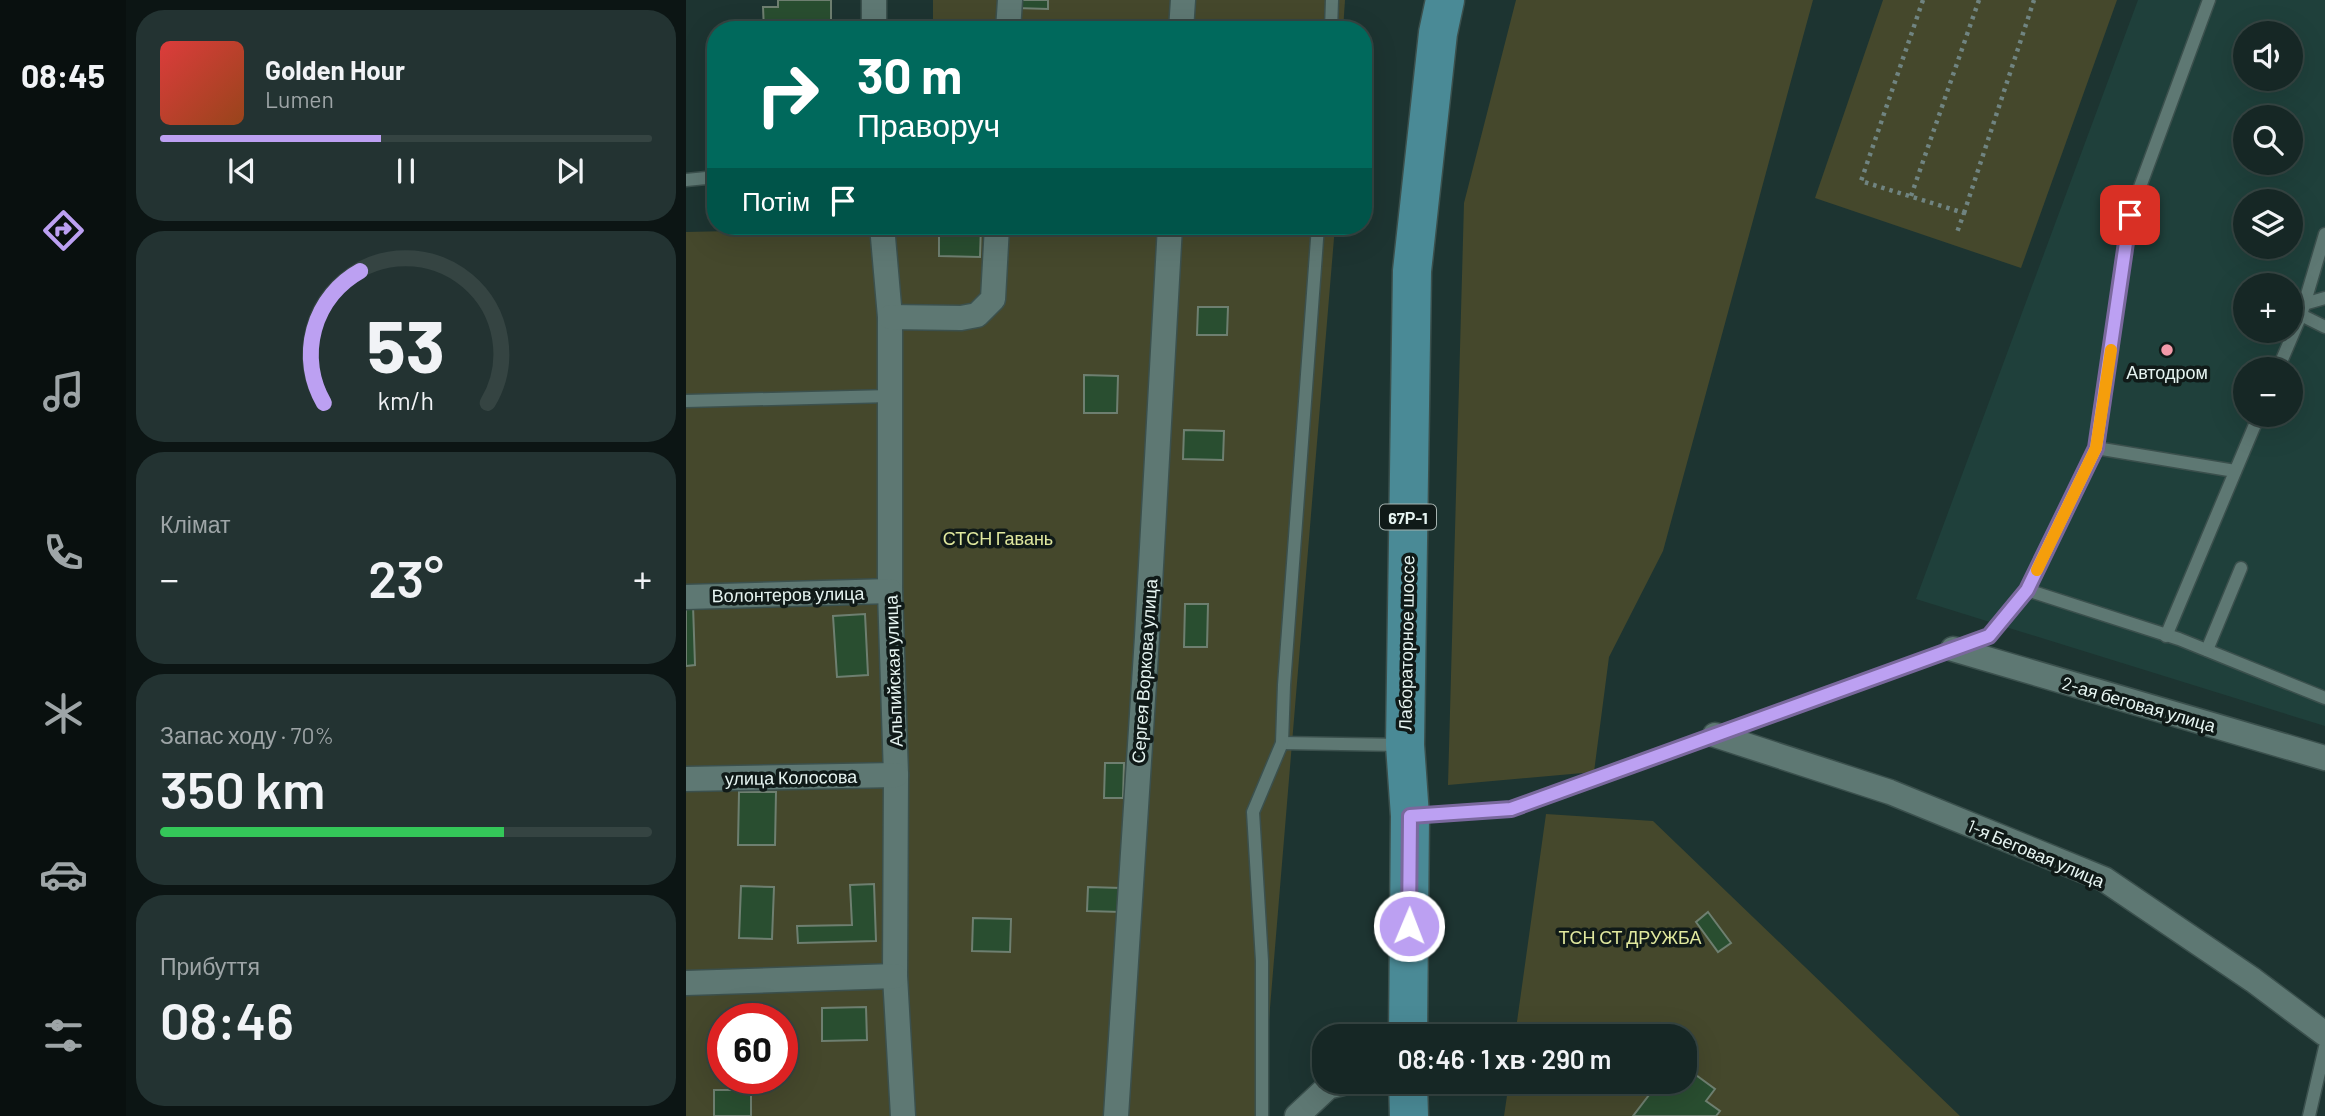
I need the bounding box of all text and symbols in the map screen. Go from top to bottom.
map controls [2233,21,2303,427]
button: sound [2233,21,2303,91]
text: 30 m [857,45,962,104]
icon: right [742,49,833,140]
text: Golden Hour [265,54,405,85]
text: 08:45 [21,56,105,94]
text: Lumen [265,85,334,113]
text: Праворуч [857,105,1000,143]
button: search [2233,105,2303,175]
icon: previous [223,152,261,190]
icon: pause [387,152,425,190]
icon: next [551,152,589,190]
icon: arrive [824,182,862,220]
text: Потім [742,185,810,216]
pin [2100,185,2160,245]
button: layers [2233,189,2303,259]
icon: arrive [2111,196,2149,234]
icon: directions [39,206,88,255]
button: + [2233,273,2303,343]
text: 53 [367,300,445,388]
marker: Автодром [2159,342,2175,358]
button: − [2233,357,2303,427]
place label: Автодром [2126,361,2208,383]
icon: music [39,367,88,416]
text: km/h [378,385,434,415]
road number: 67Р-1 [1380,504,1436,530]
text: Клімат [160,510,231,538]
park label: СТСН Гавань [943,527,1053,549]
icon: phone [39,528,88,577]
text: 23° [368,546,444,608]
text: − [160,555,179,601]
text: + [633,555,652,601]
street label: Лабораторное шоссе [1393,555,1419,731]
street label: Сергея Воркова улица [1127,577,1161,764]
street label: Волонтеров улица [711,582,866,606]
street label: Альпийская улица [879,594,907,747]
street label: 2-ая беговая улица [2060,672,2219,737]
icon: climate [39,689,88,738]
text: Запас ходу · 70% [160,721,334,749]
text: 350 km [160,757,325,819]
street label: улица Колосова [725,765,858,789]
street label: 1-я Беговая улица [1964,814,2109,892]
icon: car [39,850,88,899]
position arrow [1372,889,1446,963]
park label: ТСН СТ ДРУЖБА [1559,926,1701,948]
text: Прибуття [160,952,260,980]
text: 08:46 [160,988,294,1050]
speed limit sign: 60 [707,1003,798,1094]
icon: filters [39,1011,88,1060]
text: 08:46 · 1 хв · 290 m [1398,1043,1611,1074]

